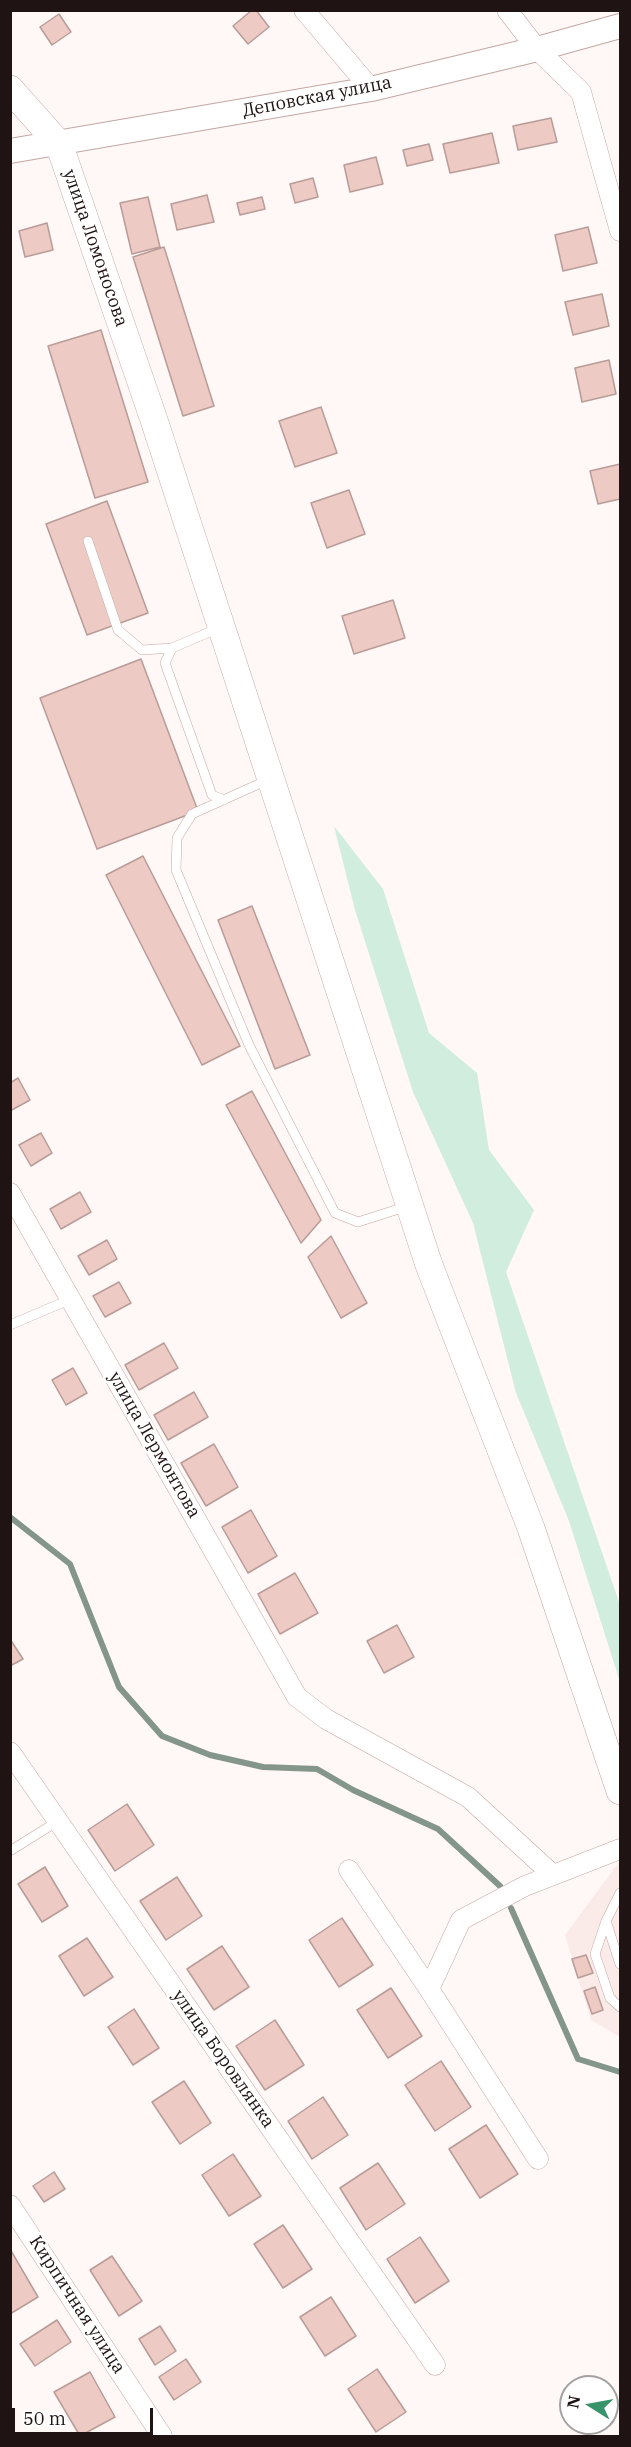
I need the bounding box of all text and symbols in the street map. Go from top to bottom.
street label: Деповская улица [241,72,393,122]
street label: улица Ломоносова [58,166,132,330]
street label: улица Лермонтова [103,1368,205,1522]
street label: улица Боровлянка [167,1986,279,2132]
street label: Кирпичная улица [24,2232,130,2378]
north arrow [559,2375,619,2435]
text: N [562,2394,584,2410]
scale bar [15,2396,156,2434]
text: 50 m [23,2407,66,2430]

